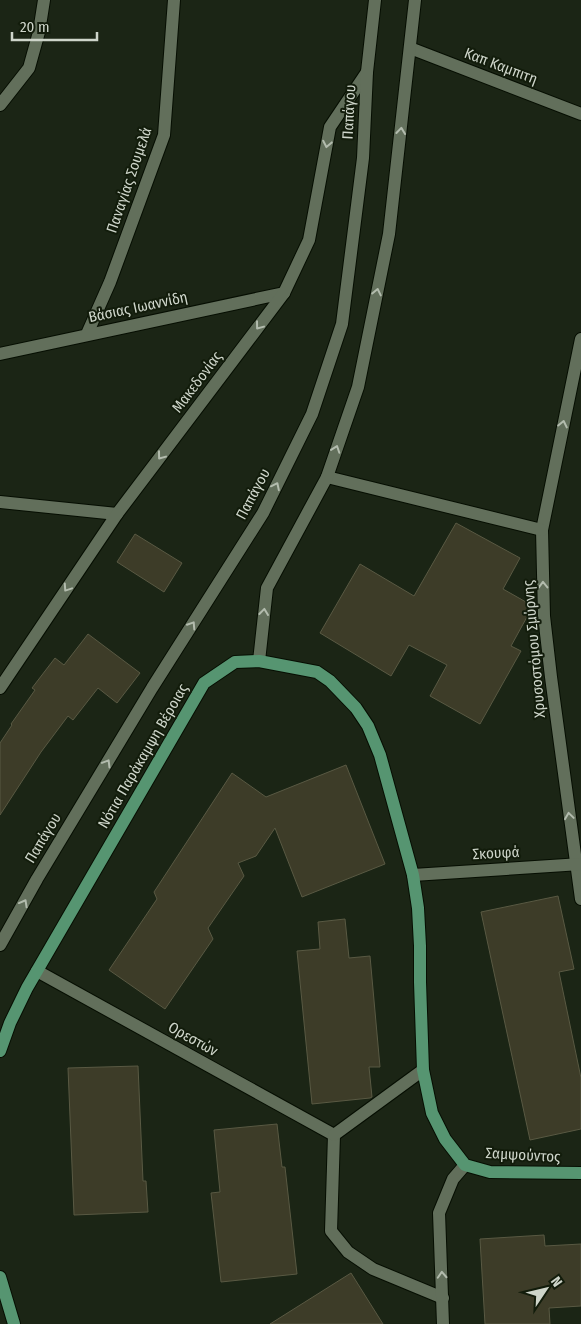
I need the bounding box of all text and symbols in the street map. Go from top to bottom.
scale bar [12,10,98,42]
text: 20 m [20,18,50,36]
street label: Καπ Καμπιτη [462,44,540,88]
street label: Παπάγου [339,84,359,140]
street label: Παναγίας Σουμελά [102,125,156,235]
one-way arrow [395,127,406,135]
one-way arrow [322,140,333,148]
one-way arrow [371,287,382,296]
street label: Βάσιας Ιωαννίδη [87,288,189,326]
one-way arrow [256,320,265,330]
street label: Μακεδονίας [168,347,226,416]
one-way arrow [558,420,568,429]
one-way arrow [330,445,340,454]
one-way arrow [159,450,167,459]
street label: Παπάγου [232,465,274,523]
one-way arrow [270,482,281,491]
street label: Χρυσοστόμου Σμύρνης [519,579,549,719]
one-way arrow [538,580,548,588]
one-way arrow [64,582,73,592]
one-way arrow [258,608,269,616]
one-way arrow [186,621,195,630]
street label: Νότια Παράκαμψη Βέροιας [94,680,192,832]
one-way arrow [100,760,110,769]
street label: Παπάγου [21,810,65,866]
one-way arrow [565,811,575,820]
street label: Σκουφά [472,843,520,863]
one-way arrow [18,899,28,908]
street label: Ορεστών [165,1018,221,1060]
street label: Σαμψούντος [485,1144,562,1166]
north arrow [521,1264,571,1314]
one-way arrow [436,1271,447,1279]
text: N [547,1274,566,1290]

